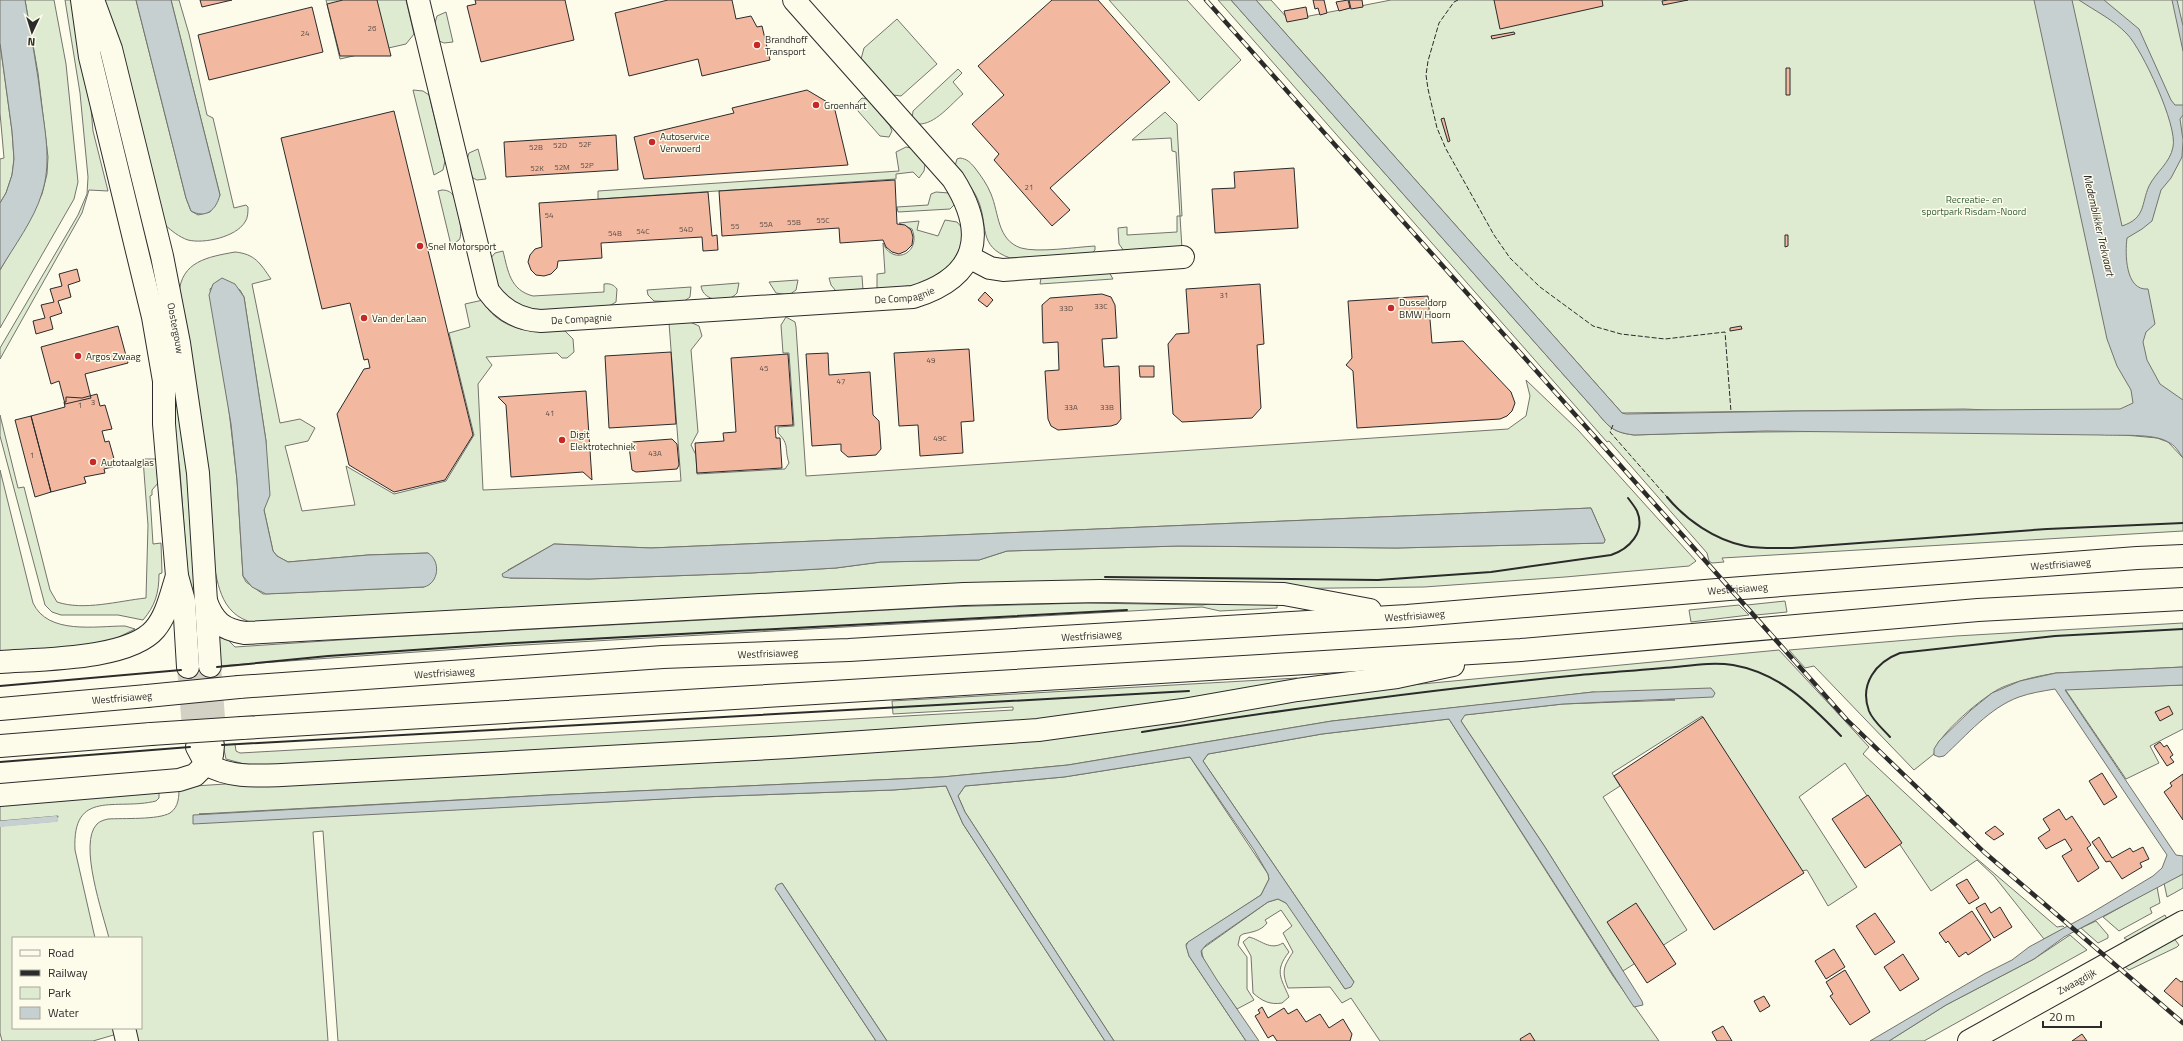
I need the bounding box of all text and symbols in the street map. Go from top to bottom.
north arrow [12,12,52,52]
house number: 26 [368,22,377,34]
house number: 24 [301,27,310,39]
place label: Brandhoff Transport [765,32,808,59]
text: N [27,34,36,50]
marker: Brandhoff Transport [752,40,762,50]
place label: Groenhart [824,98,867,113]
marker: Groenhart [811,100,821,110]
place label: Autoservice Verwoerd [660,129,710,156]
marker: Autoservice Verwoerd [647,137,657,147]
house number: 52F [578,138,592,150]
house number: 52D [553,139,567,151]
house number: 52B [529,141,543,153]
house number: 52P [580,159,594,171]
house number: 52M [554,161,570,173]
house number: 52K [530,162,544,174]
water label: Medemblikker Trekvaart [2080,173,2119,279]
house number: 21 [1025,181,1033,193]
park label: Recreatie- en sportpark Risdam-Noord [1922,192,2026,219]
house number: 54 [545,209,554,221]
house number: 55C [816,214,830,226]
house number: 55B [787,216,801,228]
house number: 55A [759,218,773,230]
house number: 55 [731,220,740,232]
house number: 54D [679,223,693,235]
house number: 54C [636,225,650,237]
house number: 54B [608,227,622,239]
place label: Snel Motorsport [428,239,497,254]
marker: Snel Motorsport [415,241,425,251]
street label: De Compagnie [874,282,937,307]
house number: 31 [1220,289,1228,301]
place label: Dusseldorp BMW Hoorn [1399,295,1451,322]
house number: 33C [1094,300,1108,312]
street label: Oostergouw [164,301,188,355]
house number: 33D [1059,302,1073,314]
marker: Dusseldorp BMW Hoorn [1386,303,1396,313]
street label: De Compagnie [551,309,612,328]
place label: Van der Laan [372,311,426,326]
marker: Van der Laan [359,313,369,323]
place label: Argos Zwaag [86,349,141,364]
marker: Argos Zwaag [73,351,83,361]
house number: 49 [927,354,936,366]
house number: 45 [760,362,769,374]
house number: 47 [837,375,845,387]
house number: 3 [91,396,95,408]
house number: 1 [78,399,82,411]
house number: 33A [1064,401,1078,413]
house number: 33B [1100,401,1114,413]
house number: 41 [546,407,554,419]
place label: Digit Elektrotechniek [570,427,636,454]
house number: 49C [933,432,947,444]
marker: Digit Elektrotechniek [557,435,567,445]
house number: 43A [648,447,662,459]
house number: 1 [30,449,34,461]
place label: Autotaalglas [101,455,154,470]
marker: Autotaalglas [88,457,98,467]
street label: Westfrisiaweg [2030,554,2091,574]
street label: Westfrisiaweg [1707,579,1768,598]
street label: Westfrisiaweg [1384,605,1446,625]
street label: Westfrisiaweg [1061,626,1122,645]
street label: Westfrisiaweg [737,644,798,662]
street label: Westfrisiaweg [414,663,475,682]
street label: Westfrisiaweg [91,688,153,708]
legend [12,937,142,1029]
text: Road [48,943,74,962]
text: Railway [48,963,88,982]
street label: Zwaagdijk [2054,964,2099,998]
text: Park [48,983,71,1002]
text: Water [48,1003,79,1022]
scale bar [2043,1003,2101,1029]
text: 20 m [2049,1007,2075,1026]

